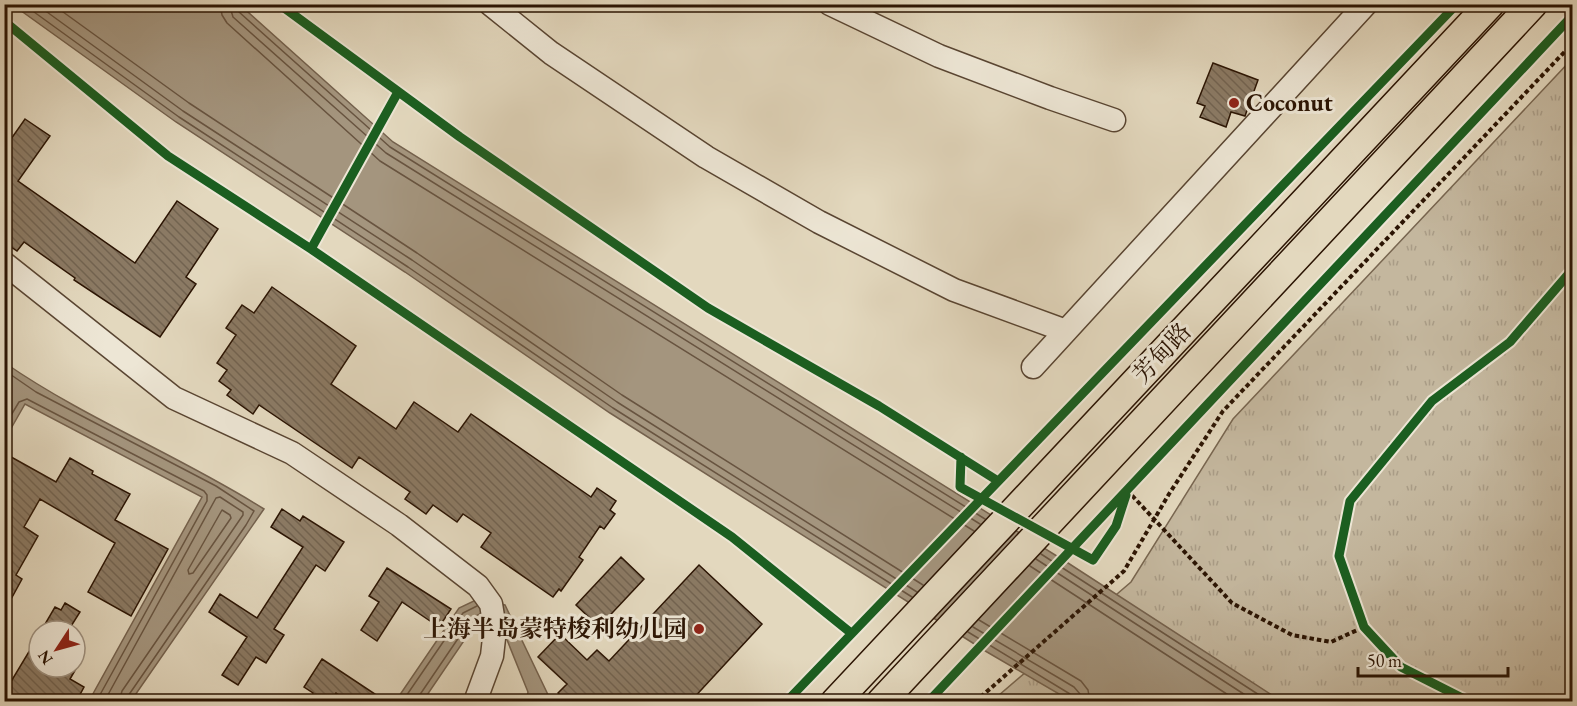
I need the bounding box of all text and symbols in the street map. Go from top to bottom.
place label: Coconut [1246,87,1333,118]
marker: Coconut [1227,96,1241,110]
street label: 芳甸路 [1126,316,1198,390]
place label: 上海半岛蒙特梭利幼儿园 [423,613,687,644]
north arrow [27,619,87,679]
marker: 上海半岛蒙特梭利幼儿园 [692,622,706,636]
scale bar [1358,640,1508,678]
text: N [33,646,58,669]
text: 50 m [1367,649,1402,672]

